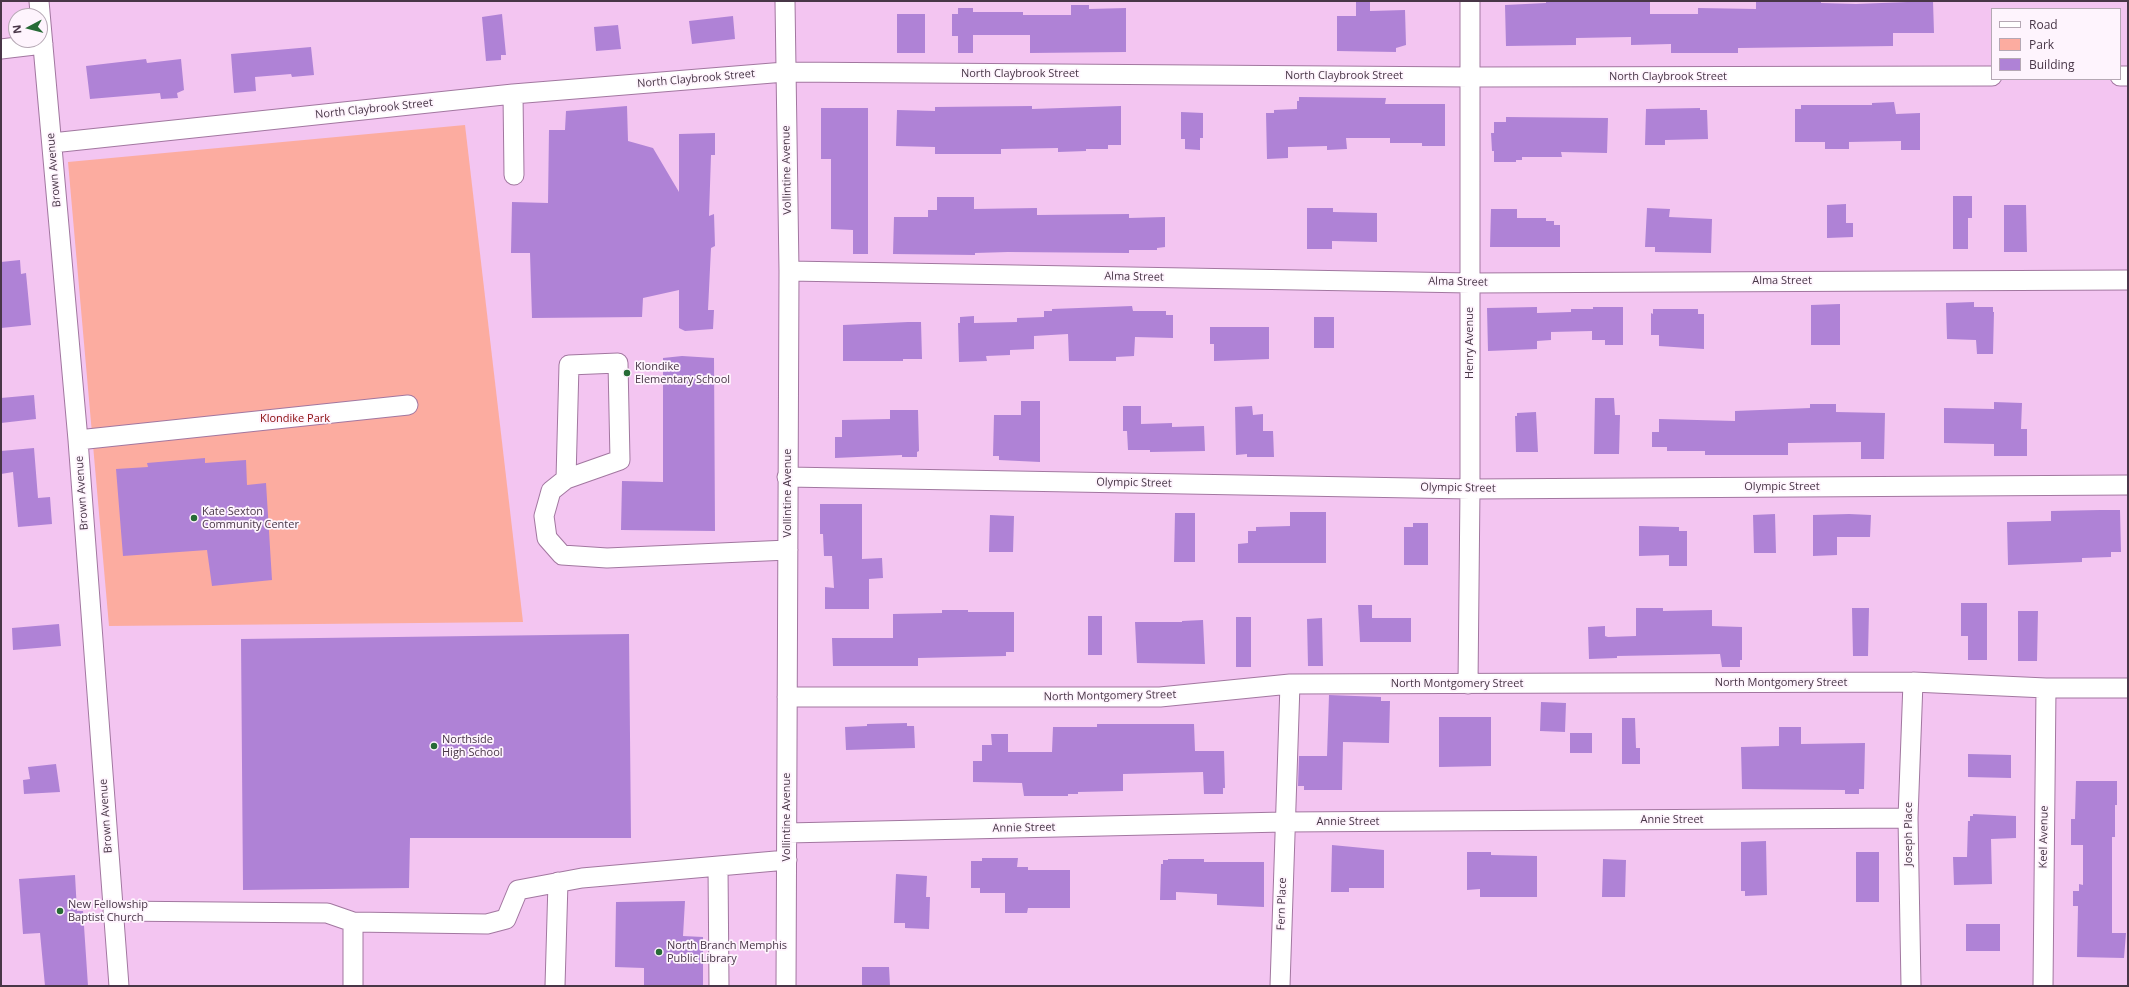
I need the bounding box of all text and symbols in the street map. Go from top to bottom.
north arrow [8,8,48,48]
legend [1991,8,2121,80]
text: Road [2029,16,2058,33]
text: N [9,24,25,35]
text: Park [2029,36,2054,53]
text: Building [2029,56,2074,73]
street label: North Claybrook Street [637,67,755,91]
street label: North Claybrook Street [961,67,1079,81]
street label: North Claybrook Street [1285,69,1403,83]
street label: North Claybrook Street [1609,70,1727,84]
street label: North Claybrook Street [315,96,433,122]
street label: Vollintine Avenue [780,125,794,215]
street label: Brown Avenue [44,132,64,208]
street label: Alma Street [1104,270,1164,284]
street label: Alma Street [1752,274,1812,288]
street label: Alma Street [1428,275,1488,289]
street label: Henry Avenue [1463,307,1477,379]
place label: Klondike Elementary School [635,360,730,386]
marker: Klondike Elementary School [622,368,632,378]
park label: Klondike Park [260,412,330,426]
street label: Vollintine Avenue [781,448,795,538]
street label: Brown Avenue [73,455,91,531]
street label: Olympic Street [1096,476,1172,490]
street label: Olympic Street [1744,480,1820,494]
street label: Olympic Street [1420,481,1496,495]
place label: Kate Sexton Community Center [202,505,299,531]
marker: Kate Sexton Community Center [189,513,199,523]
street label: North Montgomery Street [1715,676,1847,690]
street label: North Montgomery Street [1391,677,1523,691]
street label: North Montgomery Street [1044,688,1176,704]
place label: Northside High School [442,733,503,759]
marker: Northside High School [429,741,439,751]
street label: Vollintine Avenue [780,772,794,862]
street label: Brown Avenue [97,778,115,854]
street label: Joseph Place [1902,802,1916,866]
street label: Keel Avenue [2037,805,2051,869]
street label: Annie Street [1641,813,1703,827]
street label: Annie Street [1317,815,1379,829]
street label: Annie Street [992,821,1056,835]
street label: Fern Place [1274,877,1290,931]
place label: New Fellowship Baptist Church [68,898,148,924]
marker: New Fellowship Baptist Church [55,906,65,916]
place label: North Branch Memphis Public Library [667,939,787,965]
marker: North Branch Memphis Public Library [654,947,664,957]

